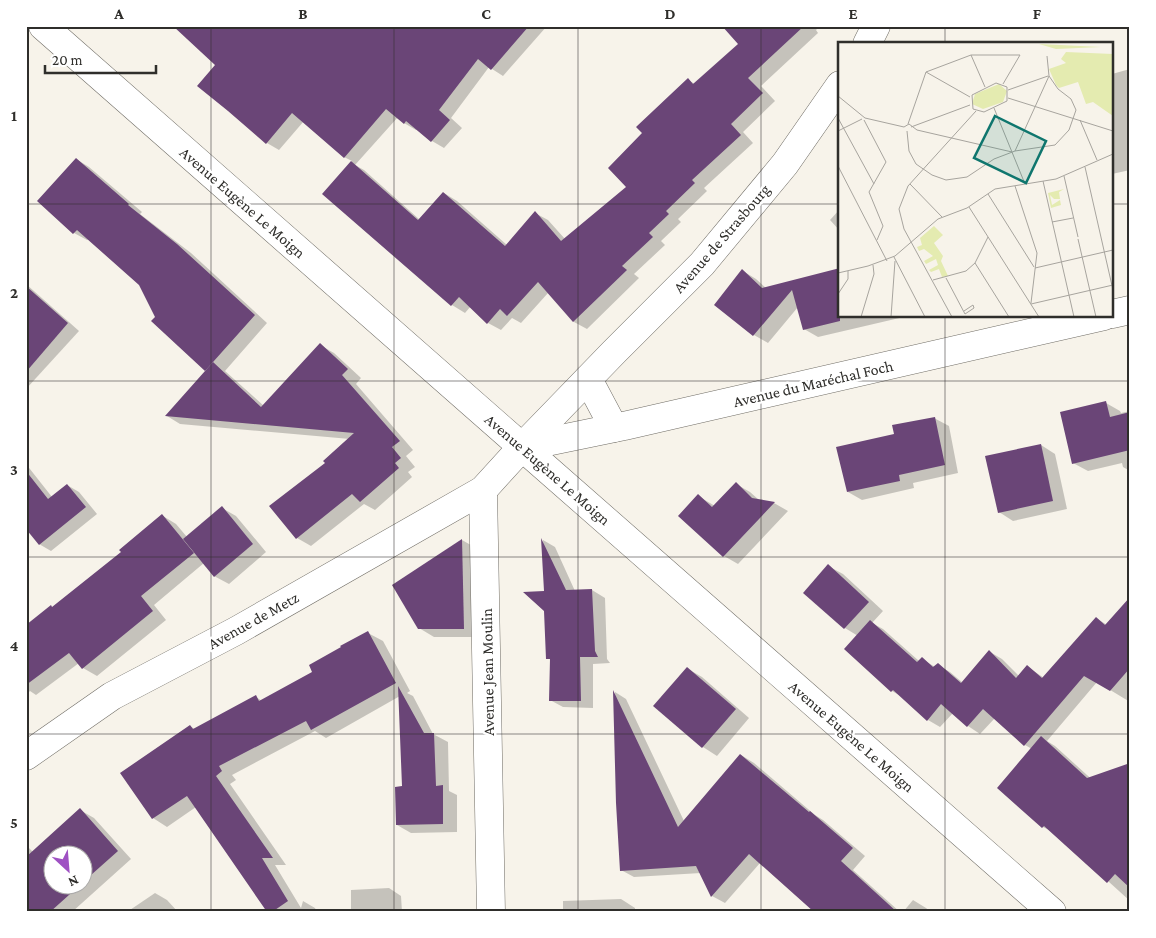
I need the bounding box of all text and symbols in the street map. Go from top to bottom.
text: A [113,5,124,22]
text: B [298,5,308,22]
text: C [481,5,491,22]
text: D [664,5,676,22]
text: E [848,5,858,22]
text: F [1033,5,1042,22]
scale bar [45,42,156,74]
inset map [838,42,1114,318]
text: 20 m [52,52,83,68]
text: 1 [11,107,17,124]
street label: Avenue Eugène Le Moign [176,143,309,262]
street label: Avenue de Strasbourg [670,180,774,297]
text: 2 [10,284,18,301]
street label: Avenue du Maréchal Foch [732,357,895,410]
street label: Avenue Eugène Le Moign [481,410,614,529]
text: 3 [10,461,18,478]
street label: Avenue de Metz [205,588,302,652]
street label: Avenue Jean Moulin [478,608,498,736]
text: 4 [10,637,19,654]
street label: Avenue Eugène Le Moign [785,677,918,796]
text: 5 [10,814,18,831]
north arrow [42,846,92,896]
text: N [65,872,81,891]

